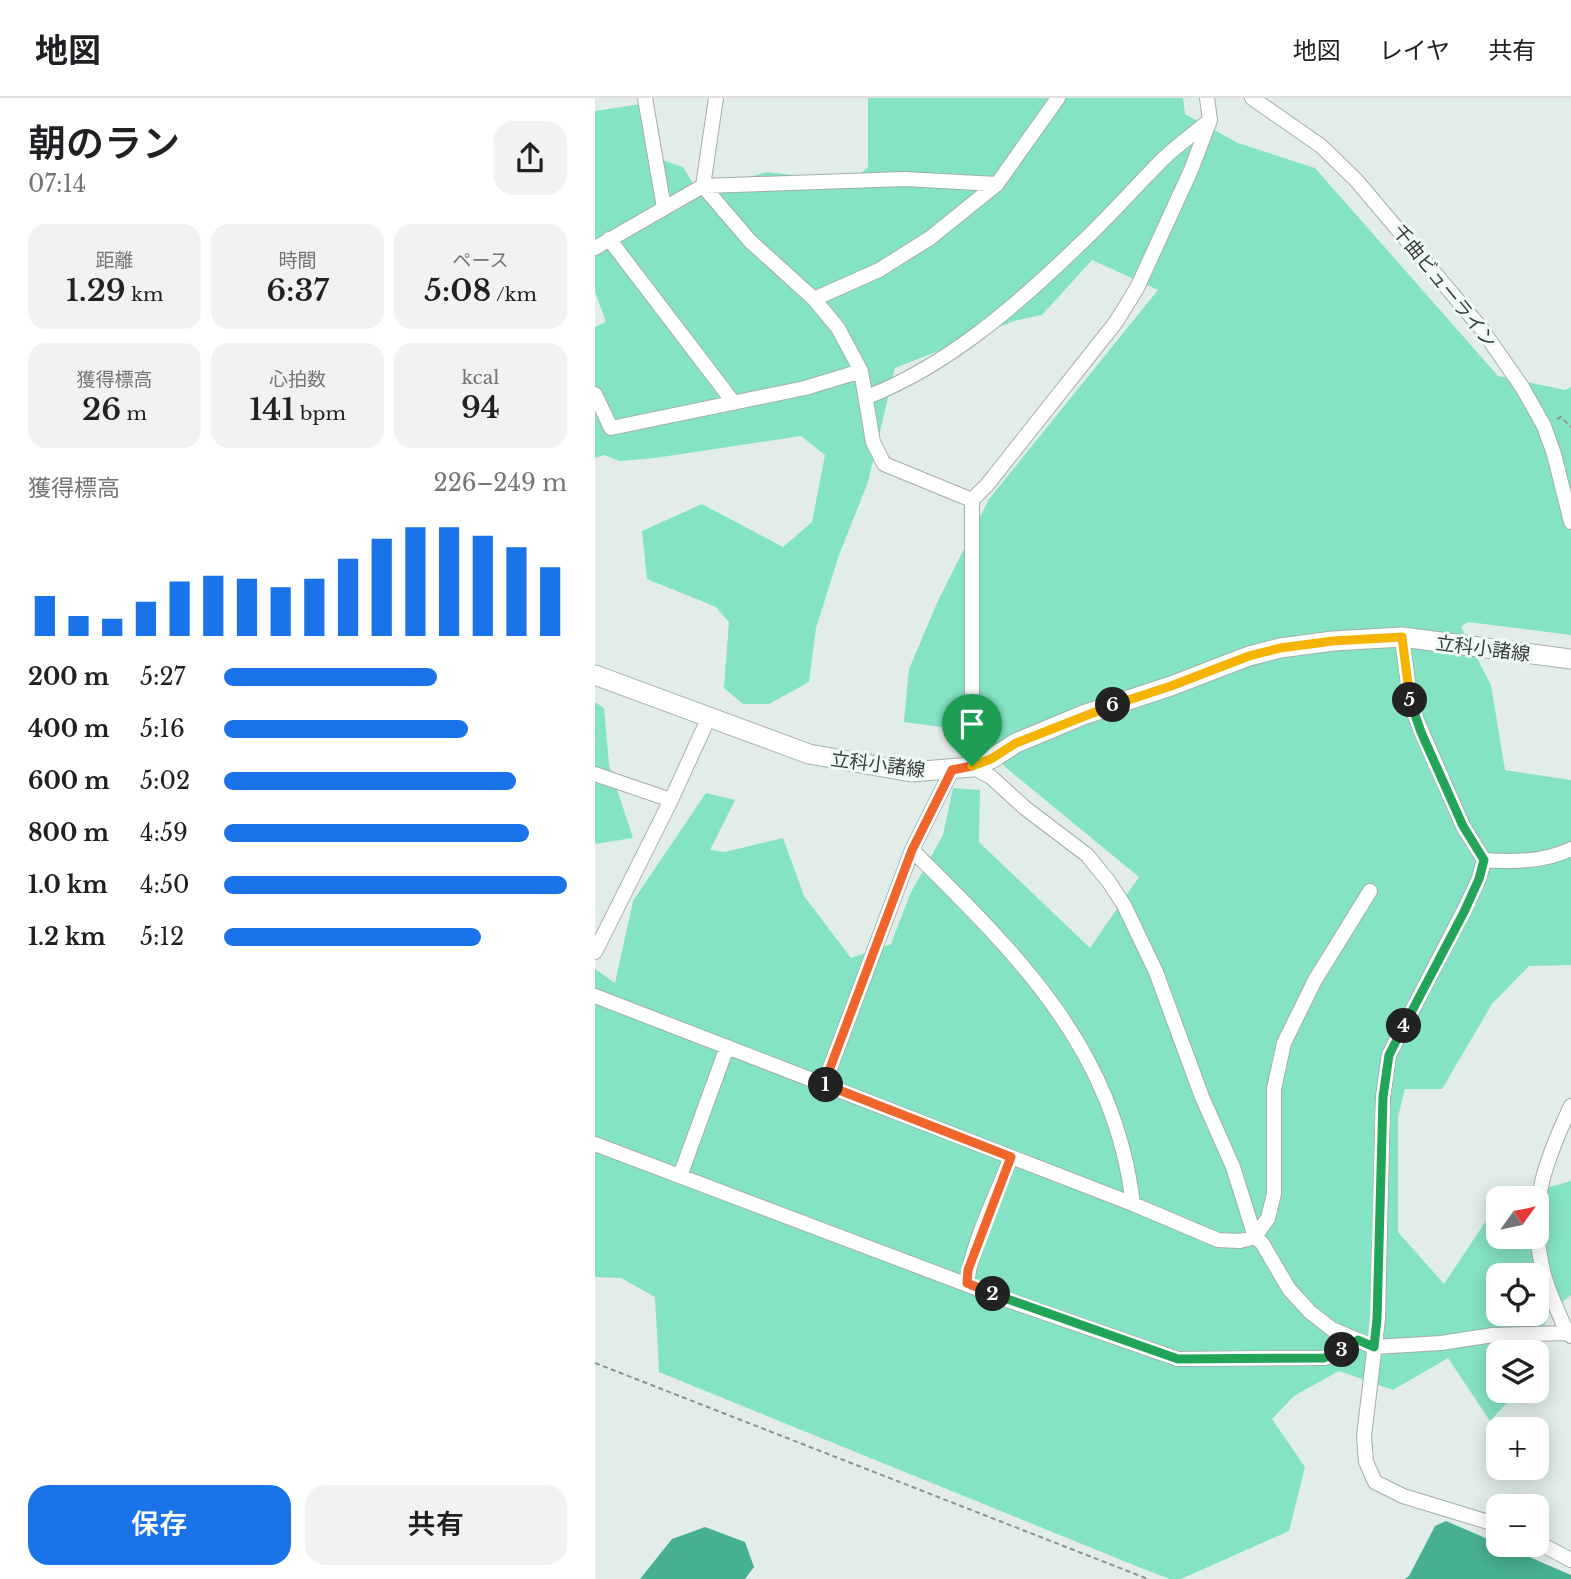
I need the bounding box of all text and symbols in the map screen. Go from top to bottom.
text: 地図 [35,30,101,71]
text: 地図 [1293,36,1341,65]
text: レイヤ [1379,36,1450,65]
text: 共有 [1488,36,1536,65]
text: 朝のラン [28,120,180,167]
button: share [493,121,567,195]
text: 07:14 [28,170,86,198]
street label: 千曲ビューライン [1388,220,1501,353]
text: 距離 [95,249,134,272]
text: 時間 [278,249,317,272]
text: ペース [452,249,509,272]
text: 1.29 [66,272,126,309]
text: 6:37 [266,272,329,309]
text: 5:08 [424,272,491,309]
text: km [126,283,163,306]
text: /km [491,283,537,306]
text: kcal [462,366,499,389]
text: 獲得標高 [76,368,153,391]
text: 心拍数 [269,368,326,391]
text: 94 [461,389,500,426]
text: 26 [82,391,121,428]
text: 141 [249,391,295,428]
text: m [121,402,147,425]
text: bpm [295,402,346,425]
text: 226–249 m [434,469,567,497]
text: 獲得標高 [28,474,120,502]
street label: 立科小諸線 [1434,631,1531,666]
text: 200 m [28,663,109,691]
text: 5:27 [140,663,185,691]
pin: 5 [1393,682,1427,718]
pin: 6 [1095,688,1131,722]
text: 5 [1404,688,1415,711]
text: 6 [1106,693,1119,716]
pin [942,694,1002,766]
icon: arrive [953,705,991,743]
text: 400 m [28,715,110,743]
text: 5:16 [140,715,185,743]
street label: 立科小諸線 [829,747,926,782]
text: 600 m [28,767,110,795]
text: 5:02 [140,767,190,795]
text: 800 m [28,819,109,847]
text: 4:59 [140,819,188,847]
text: 1.0 km [28,871,108,899]
text: 4:50 [140,871,190,899]
text: 1.2 km [28,923,106,951]
text: 5:12 [140,923,184,951]
pin: 4 [1387,1009,1421,1044]
text: 4 [1397,1014,1410,1037]
pin: 1 [809,1068,843,1102]
text: 1 [821,1073,830,1096]
north arrow [1486,1186,1549,1250]
map controls [1486,1186,1549,1557]
button: locate [1486,1263,1549,1326]
pin: 2 [975,1276,1011,1312]
text: 2 [986,1282,999,1305]
pin: 3 [1325,1332,1359,1368]
text: 3 [1335,1338,1348,1361]
button: layers [1486,1340,1549,1403]
button: + [1486,1417,1549,1480]
button: 保存 [28,1485,291,1565]
button: 共有 [305,1485,567,1565]
button: − [1486,1494,1549,1557]

